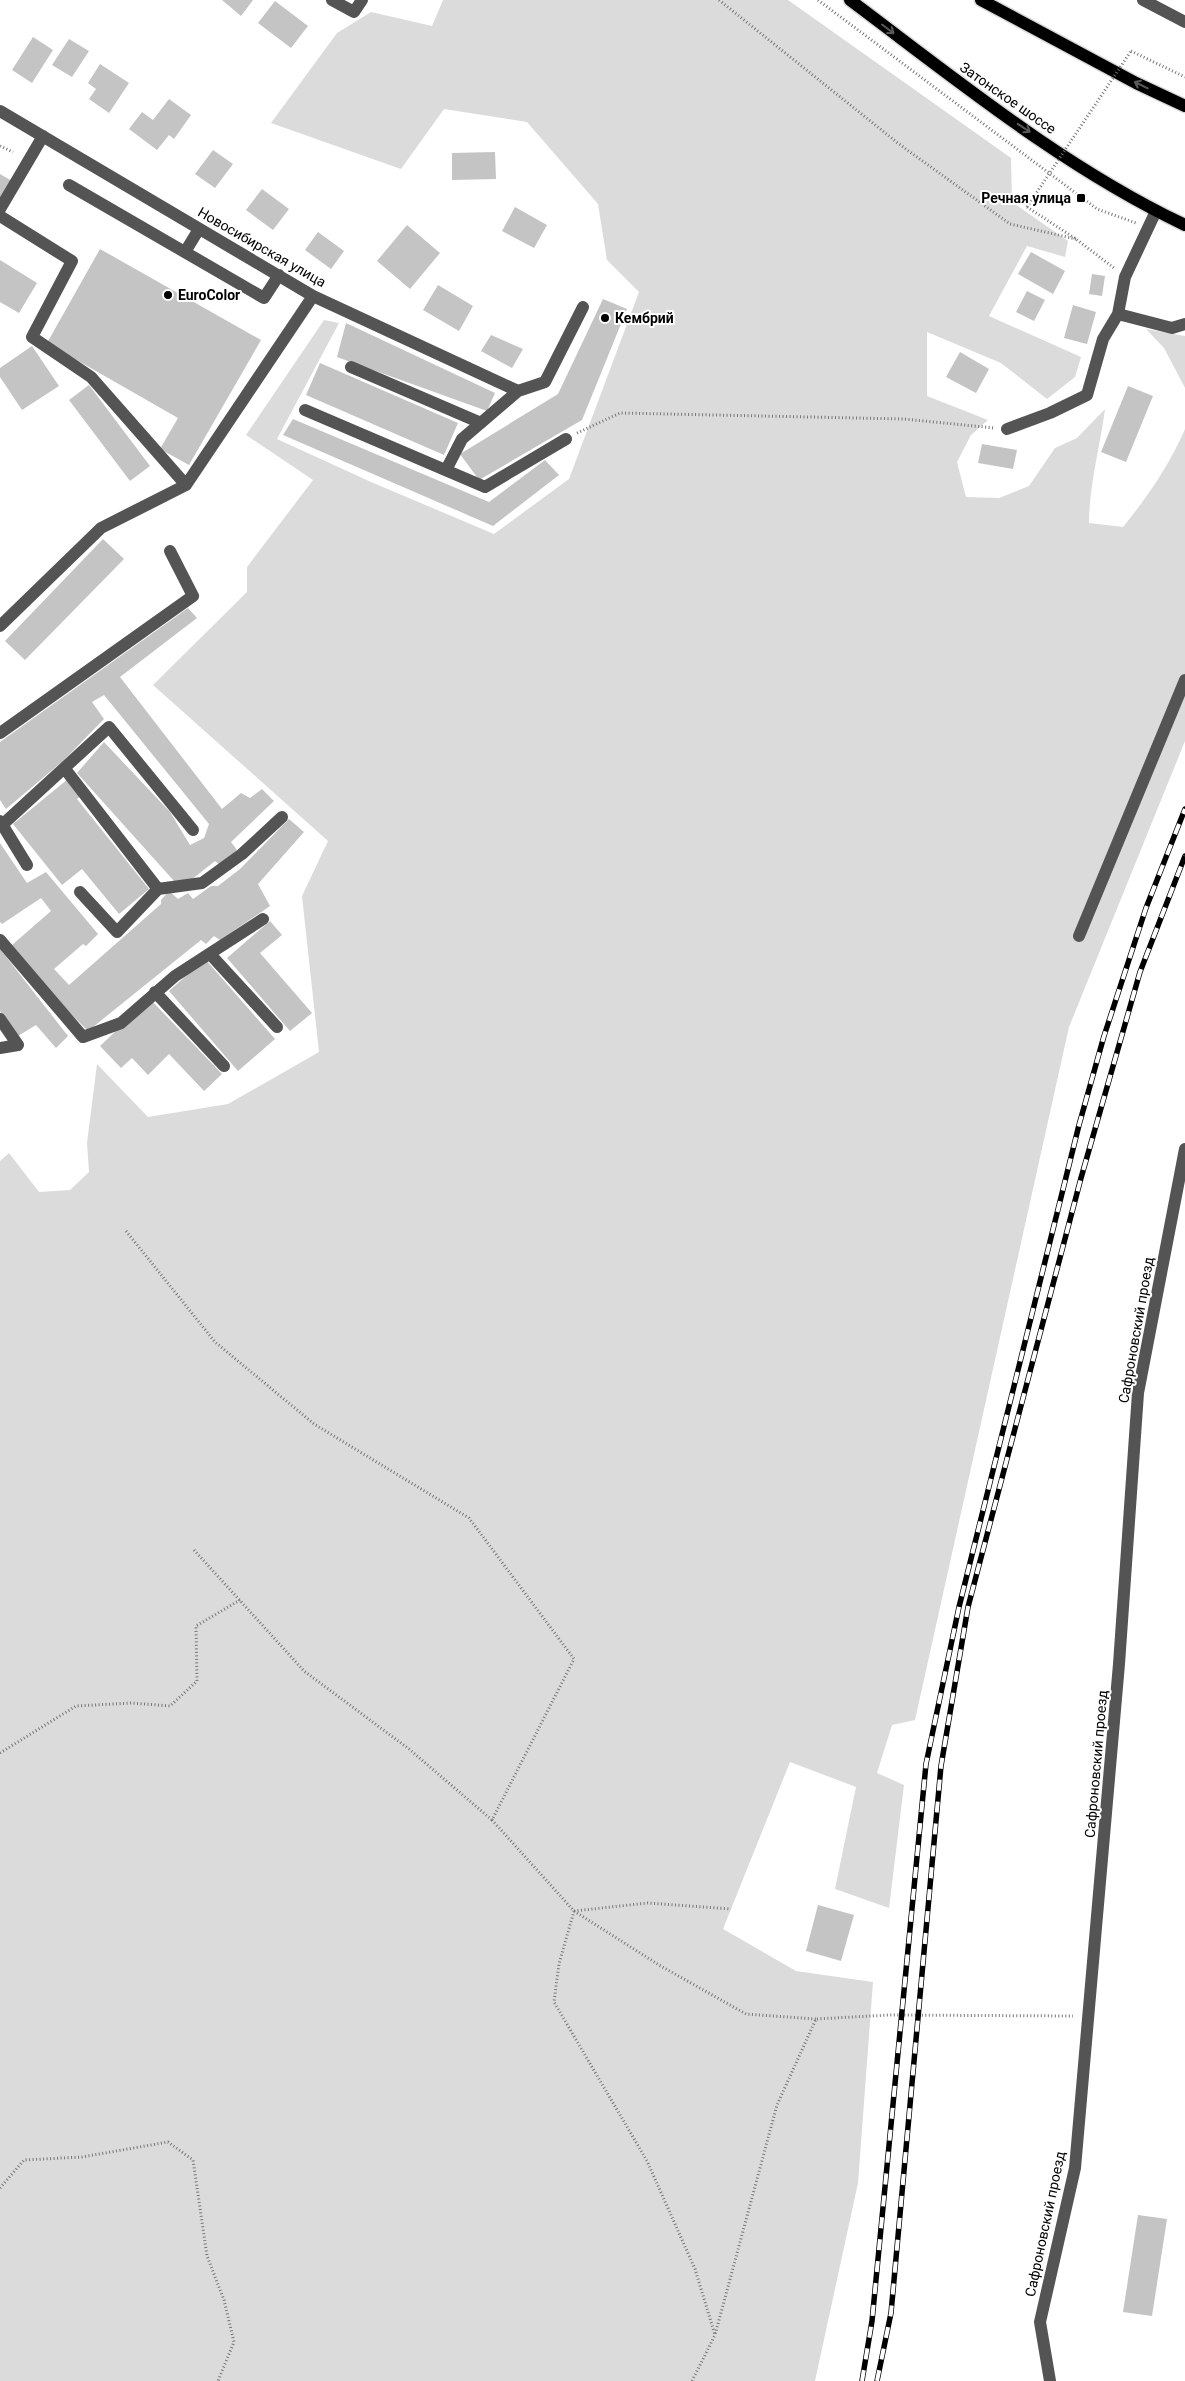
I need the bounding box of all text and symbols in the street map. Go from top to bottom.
one-way arrow [881,24,894,35]
street label: Затонское шоссе [957,59,1059,137]
one-way arrow [1134,80,1149,89]
one-way arrow [1017,123,1031,133]
place label: Речная улица [981,190,1071,206]
marker: Речная улица [1075,192,1087,204]
street label: Новосибирская улица [195,204,329,290]
place label: EuroColor [178,287,240,303]
marker: EuroColor [162,289,174,301]
place label: Кембрий [615,310,674,326]
marker: Кембрий [599,312,611,324]
street label: Сафроновский проезд [1115,1255,1157,1404]
street label: Сафроновский проезд [1082,1689,1110,1839]
street label: Сафроновский проезд [1022,2149,1068,2298]

